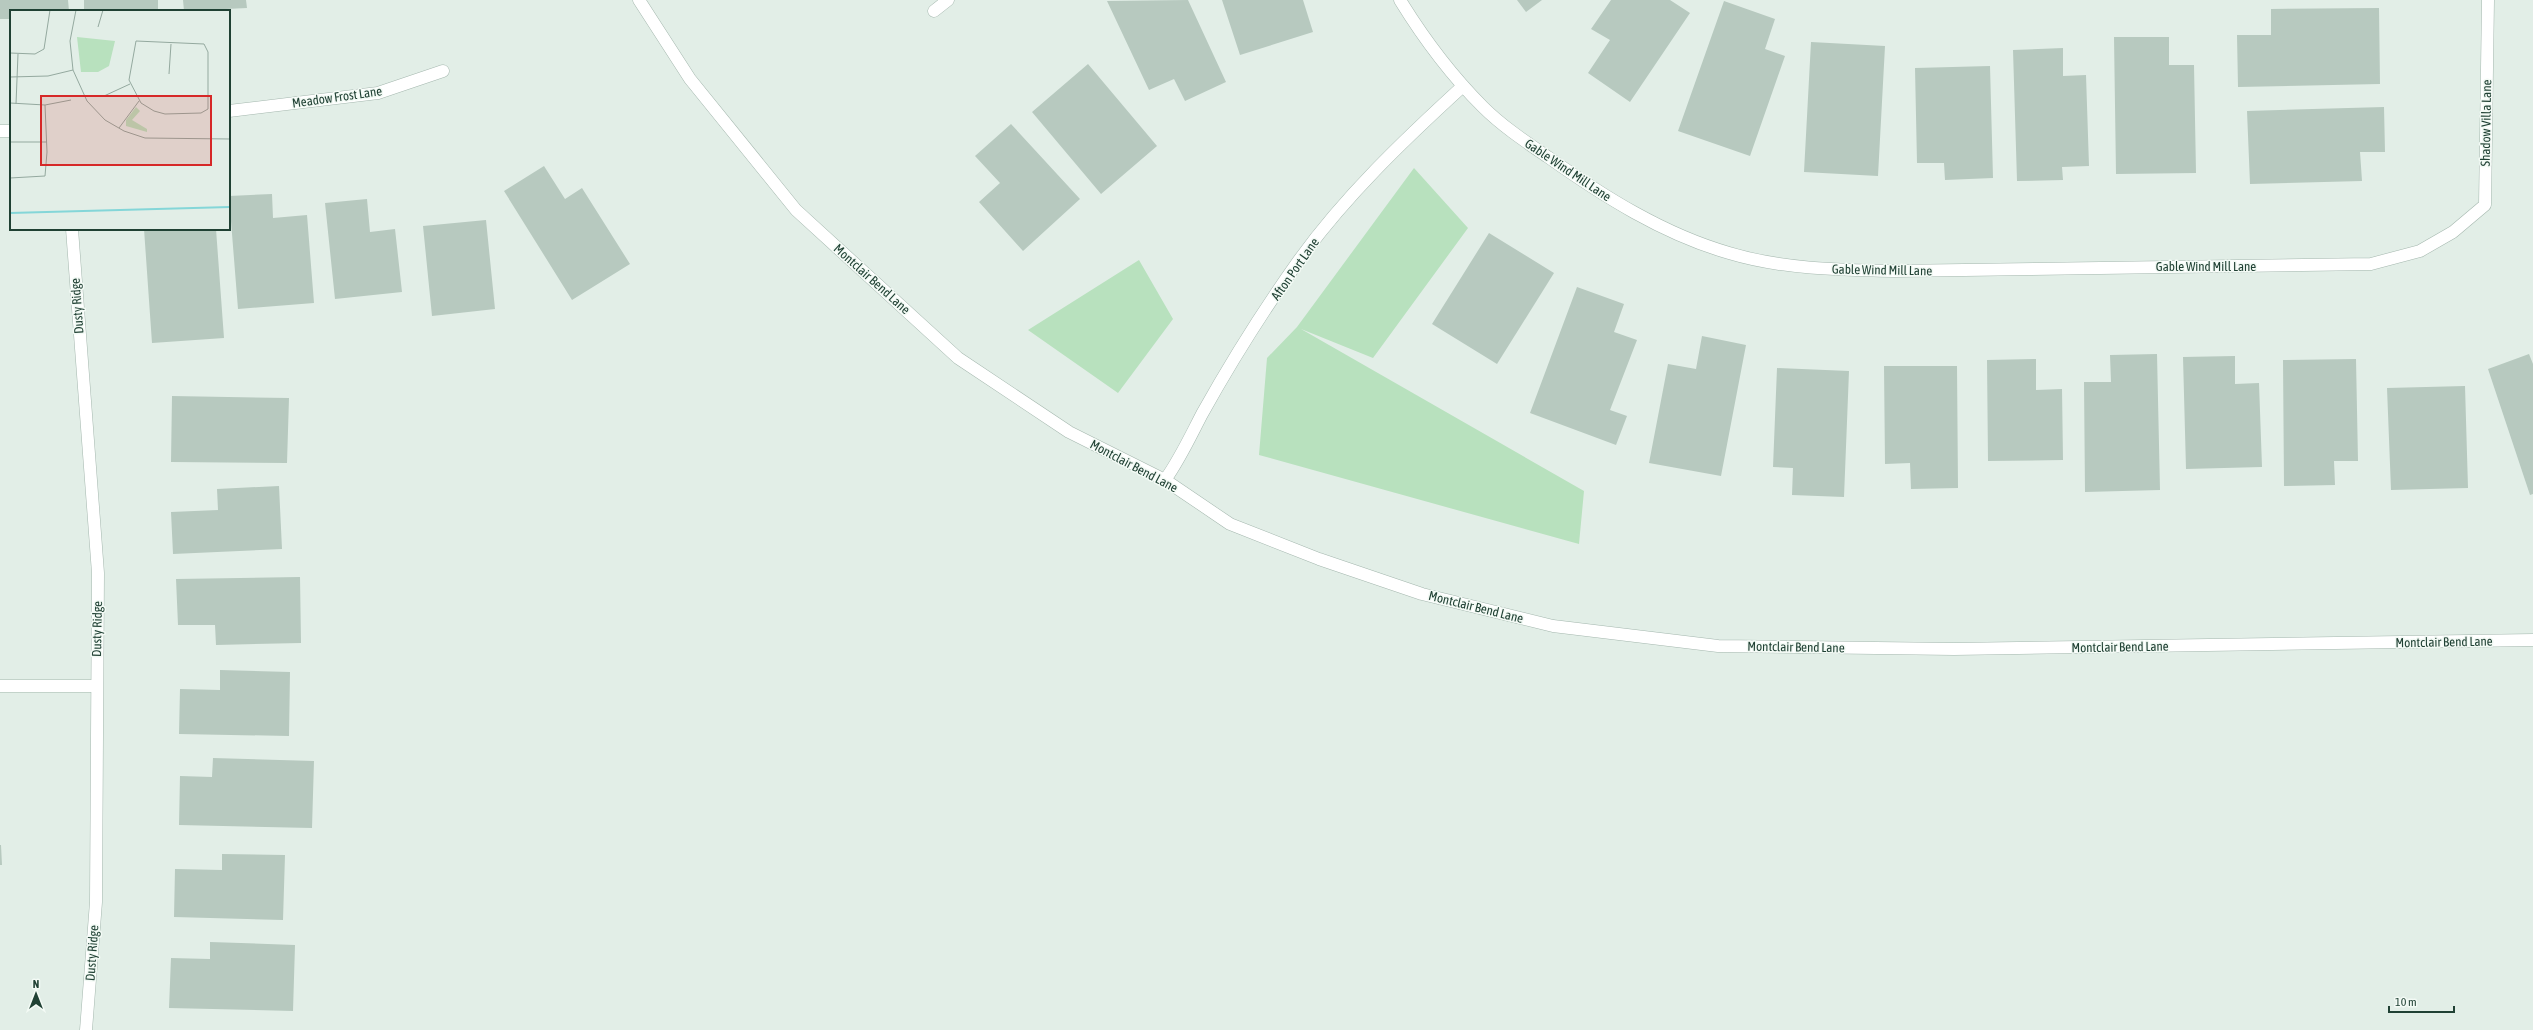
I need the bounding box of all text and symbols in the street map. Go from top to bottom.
inset map [10,10,230,230]
street label: Shadow Villa Lane [2478,79,2494,167]
street label: Meadow Frost Lane [291,83,383,111]
street label: Gable Wind Mill Lane [1522,136,1614,204]
street label: Afton Port Lane [1268,235,1322,303]
street label: Montclair Bend Lane [831,241,913,317]
street label: Gable Wind Mill Lane [2156,259,2256,274]
street label: Gable Wind Mill Lane [1832,262,1932,278]
street label: Dusty Ridge [68,277,86,334]
street label: Montclair Bend Lane [1088,437,1181,495]
street label: Montclair Bend Lane [1427,588,1525,626]
street label: Dusty Ridge [89,601,105,657]
street label: Montclair Bend Lane [2395,634,2493,650]
street label: Montclair Bend Lane [1747,639,1845,655]
street label: Montclair Bend Lane [2071,639,2169,655]
street label: Dusty Ridge [83,924,101,981]
north arrow [16,974,56,1014]
text: N [33,978,39,990]
scale bar [2389,988,2454,1014]
text: 10 m [2395,995,2417,1009]

